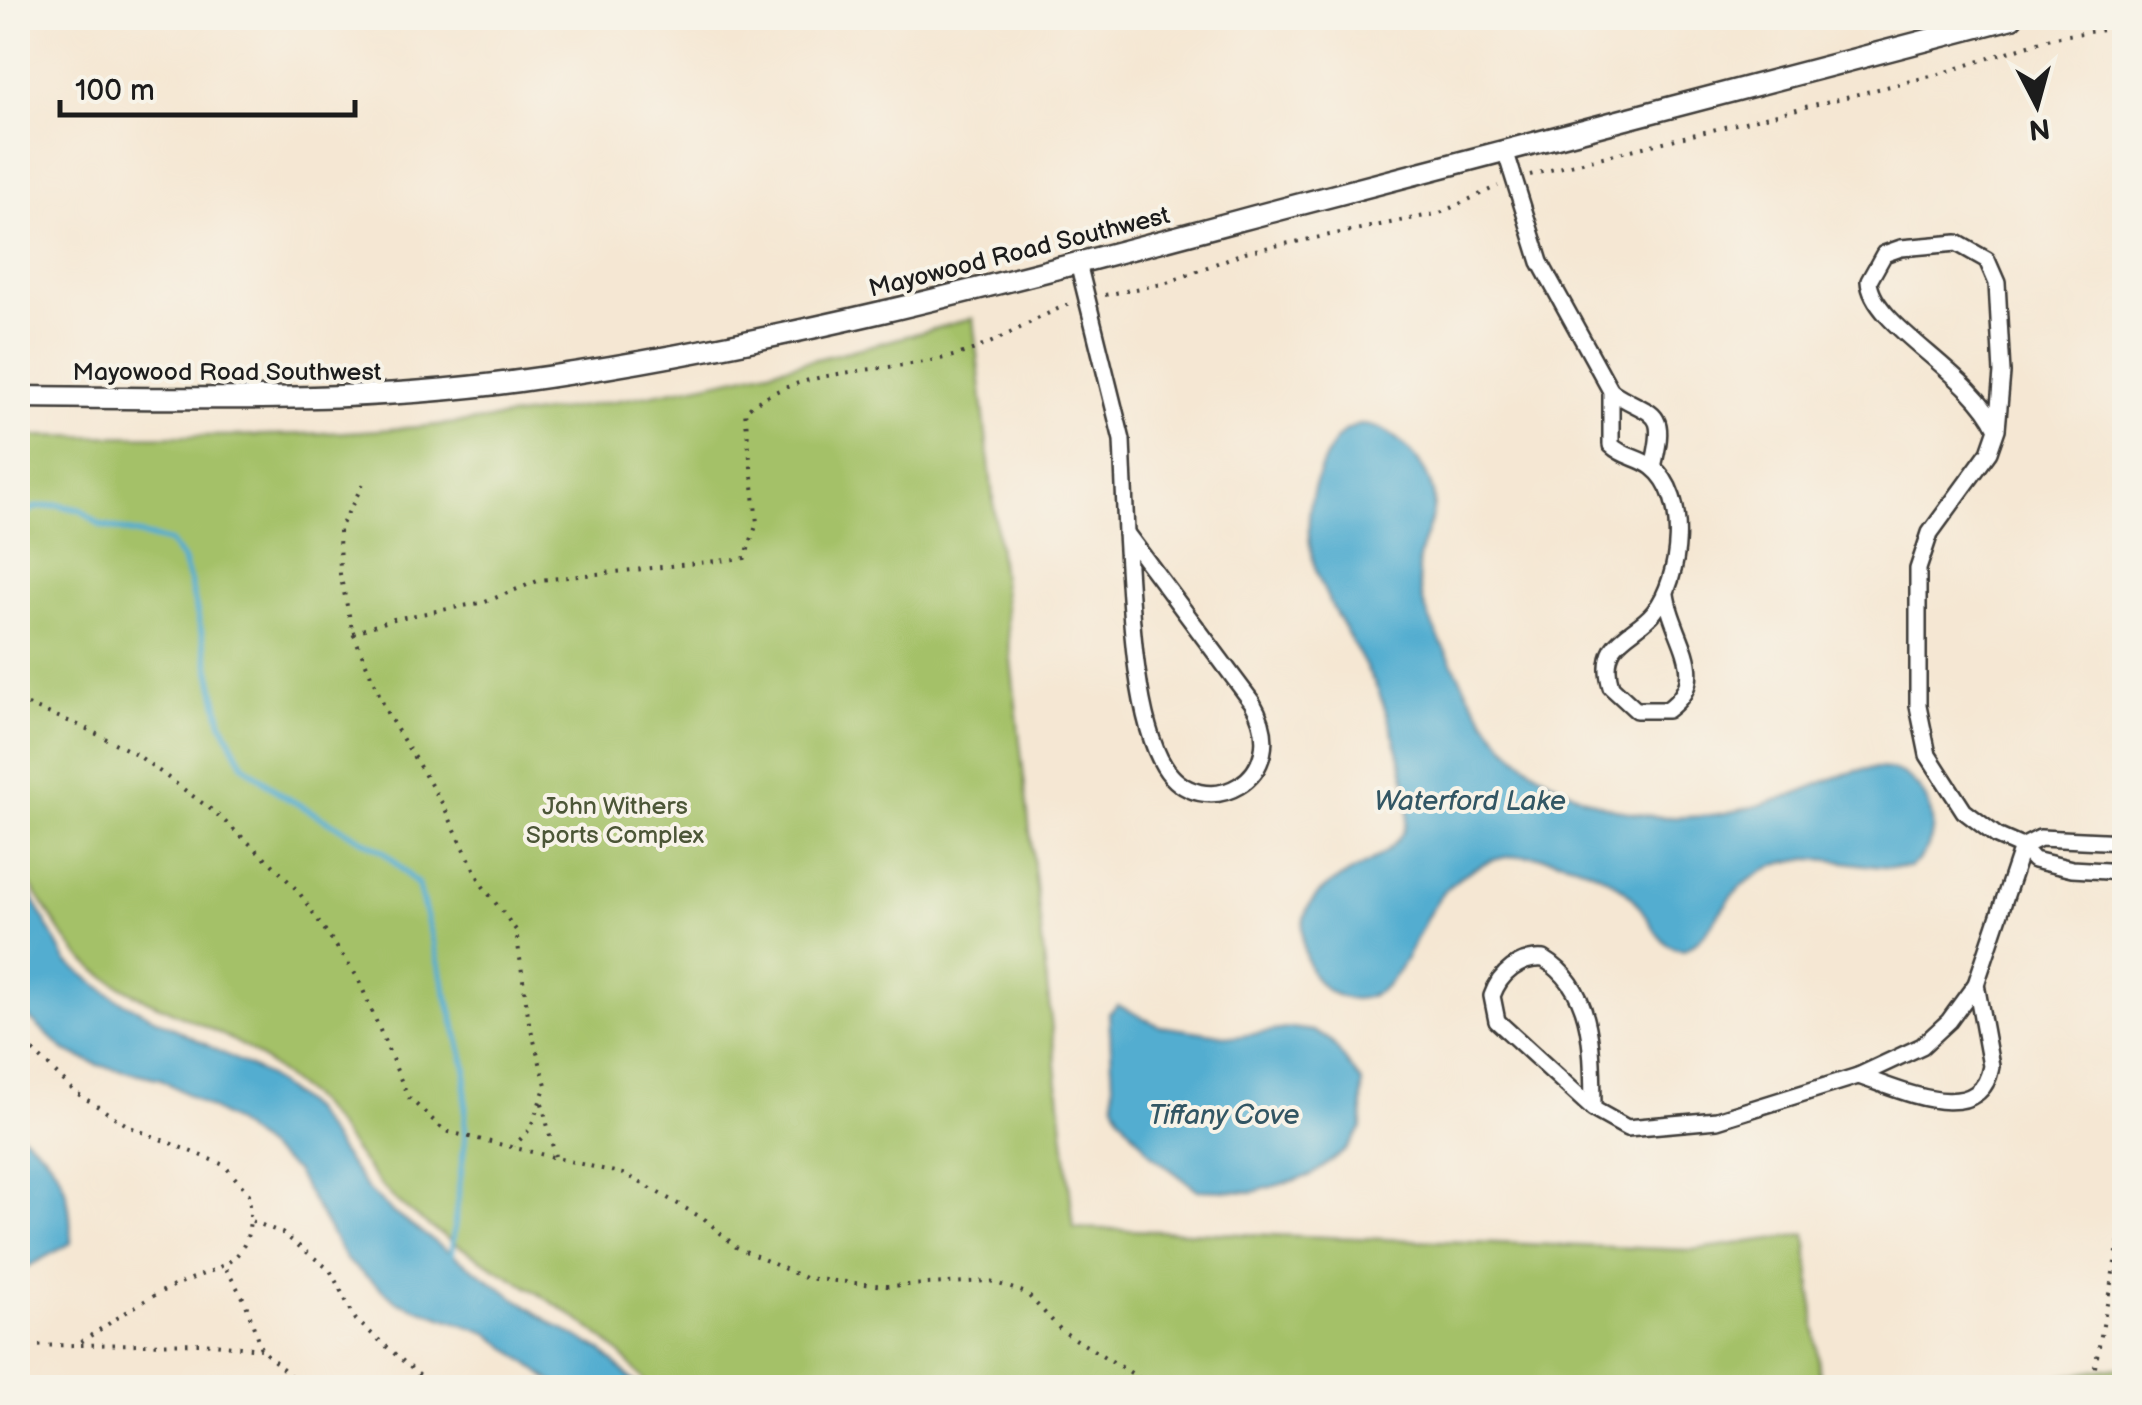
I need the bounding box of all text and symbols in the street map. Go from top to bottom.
scale bar [60,55,355,117]
north arrow [1987,55,2087,155]
text: 100 m [75,73,155,109]
text: N [2027,111,2052,146]
street label: Mayowood Road Southwest [866,200,1173,305]
street label: Mayowood Road Southwest [73,357,382,388]
water label: Waterford Lake [1374,785,1566,818]
park label: John Withers Sports Complex [526,791,705,851]
water label: Tiffany Cove [1149,1099,1299,1132]

